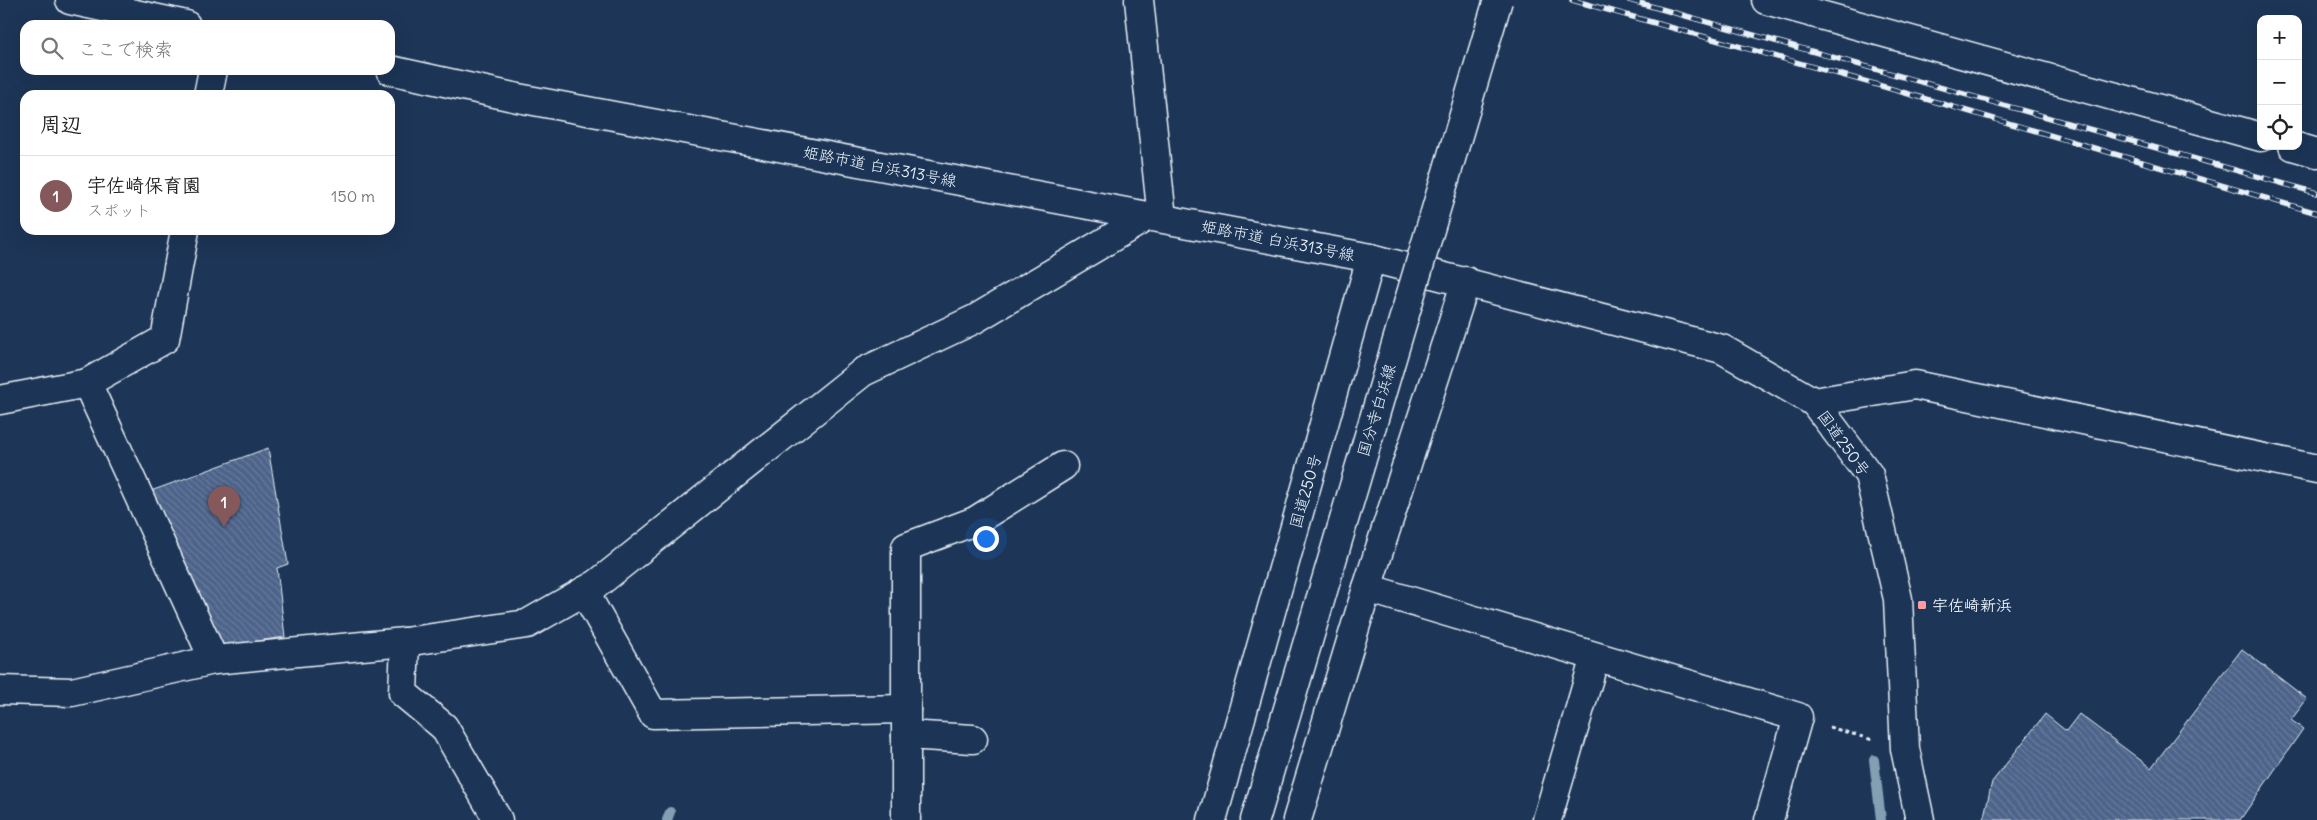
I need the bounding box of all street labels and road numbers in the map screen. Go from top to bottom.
street label: 姫路市道 白浜313号線 [801,141,959,191]
street label: 姫路市道 白浜313号線 [1199,215,1357,265]
street label: 国分寺白浜線 [1352,361,1400,459]
street label: 国道250号 [1813,406,1875,480]
street label: 国道250号 [1285,451,1325,531]

